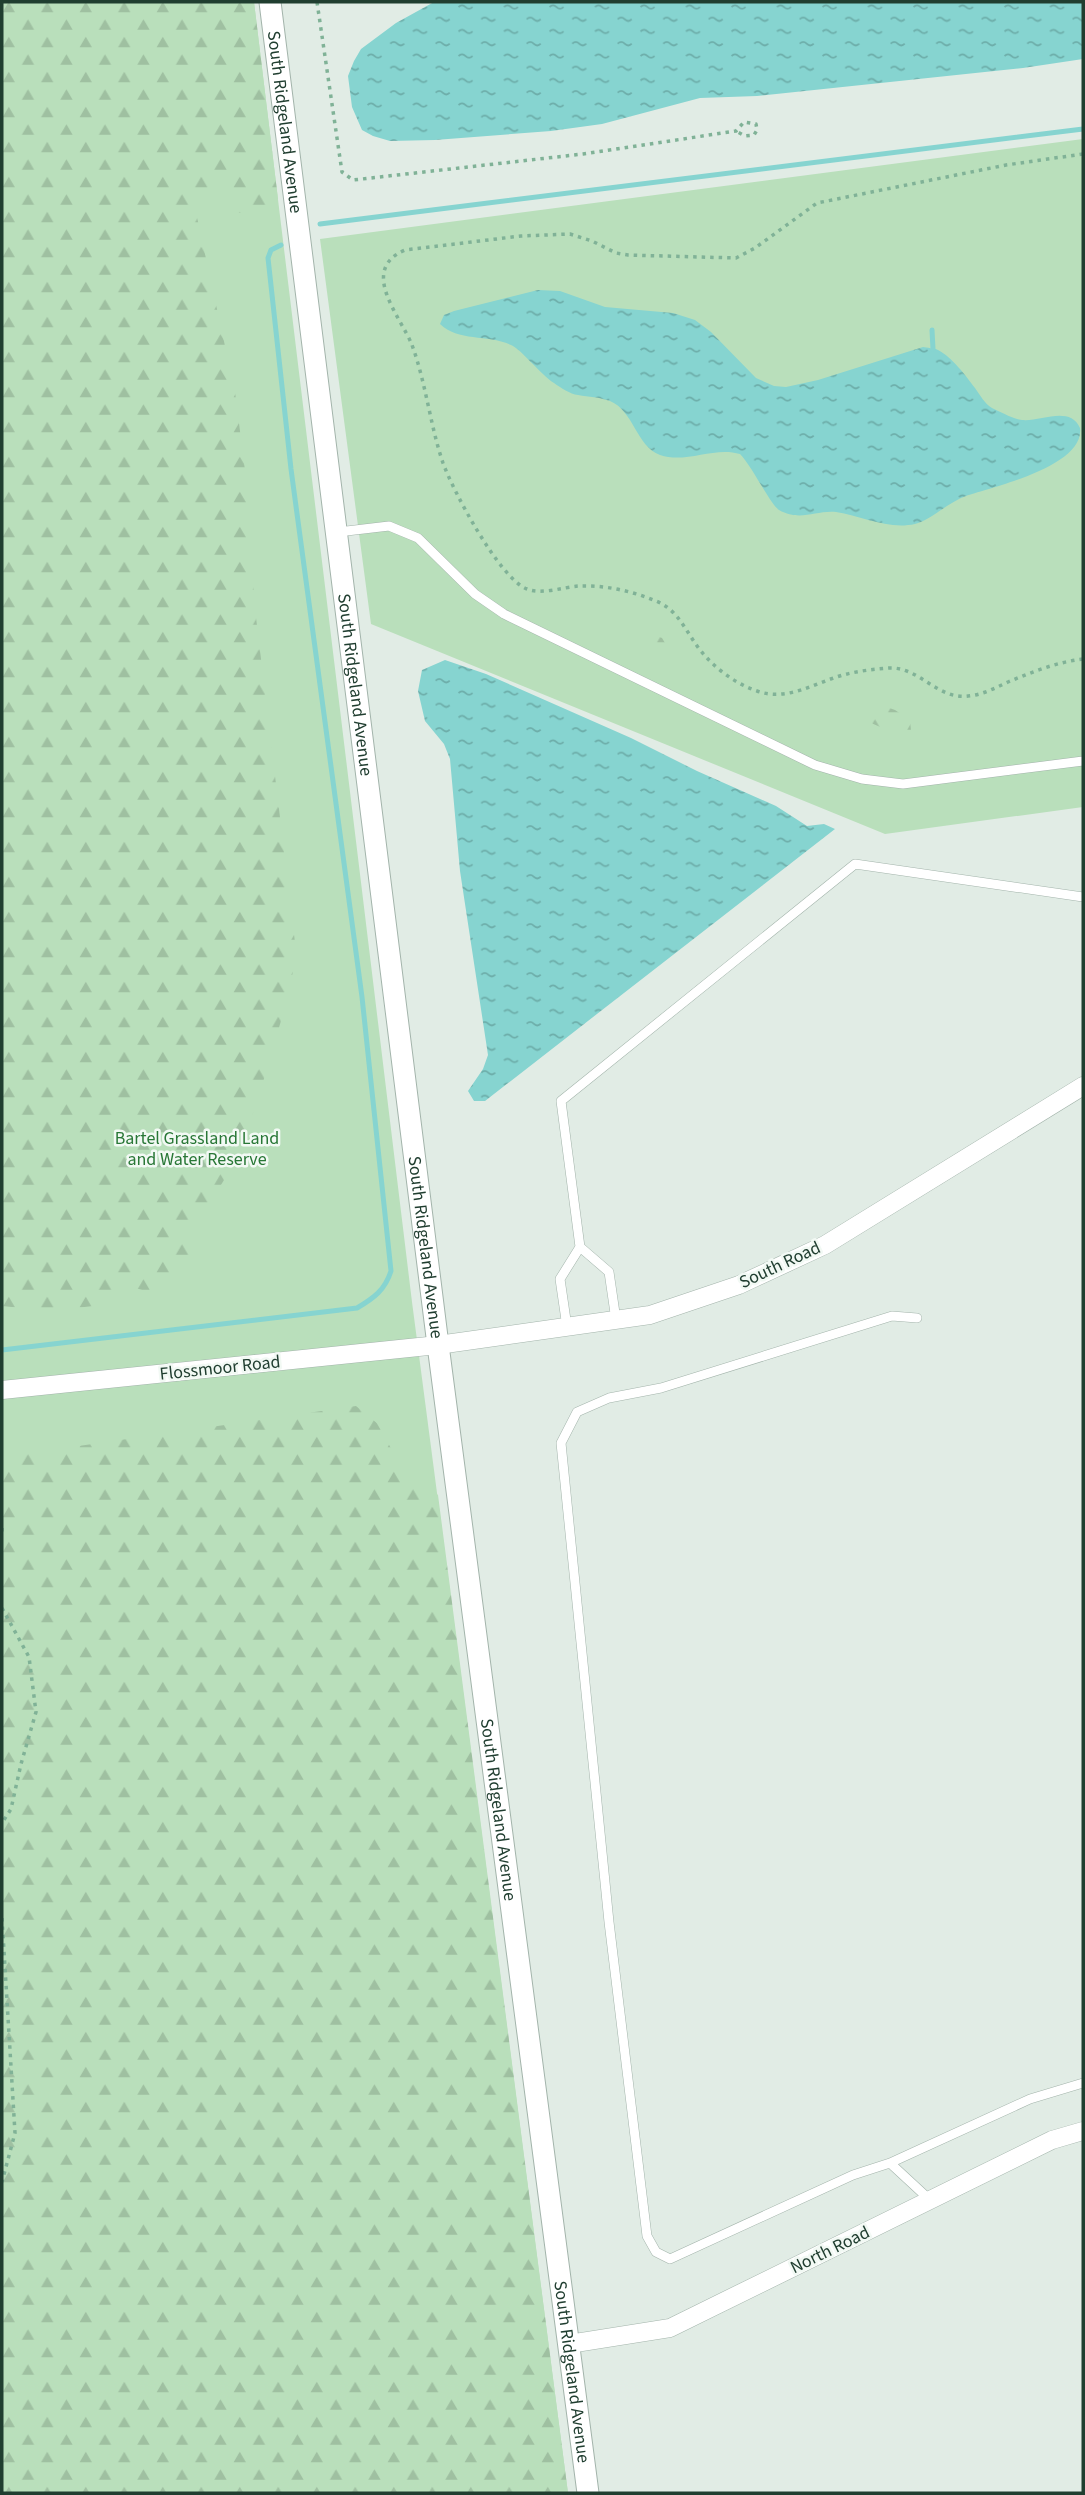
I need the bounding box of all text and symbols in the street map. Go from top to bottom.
street label: South Ridgeland Avenue [261,29,309,215]
street label: South Ridgeland Avenue [332,592,379,777]
park label: Bartel Grassland Land and Water Reserve [115,1126,279,1172]
street label: South Ridgeland Avenue [402,1155,450,1340]
street label: South Road [735,1235,825,1295]
street label: Flossmoor Road [158,1349,282,1387]
street label: South Ridgeland Avenue [474,1717,523,1902]
street label: North Road [786,2220,874,2280]
street label: South Ridgeland Avenue [548,2279,596,2465]

